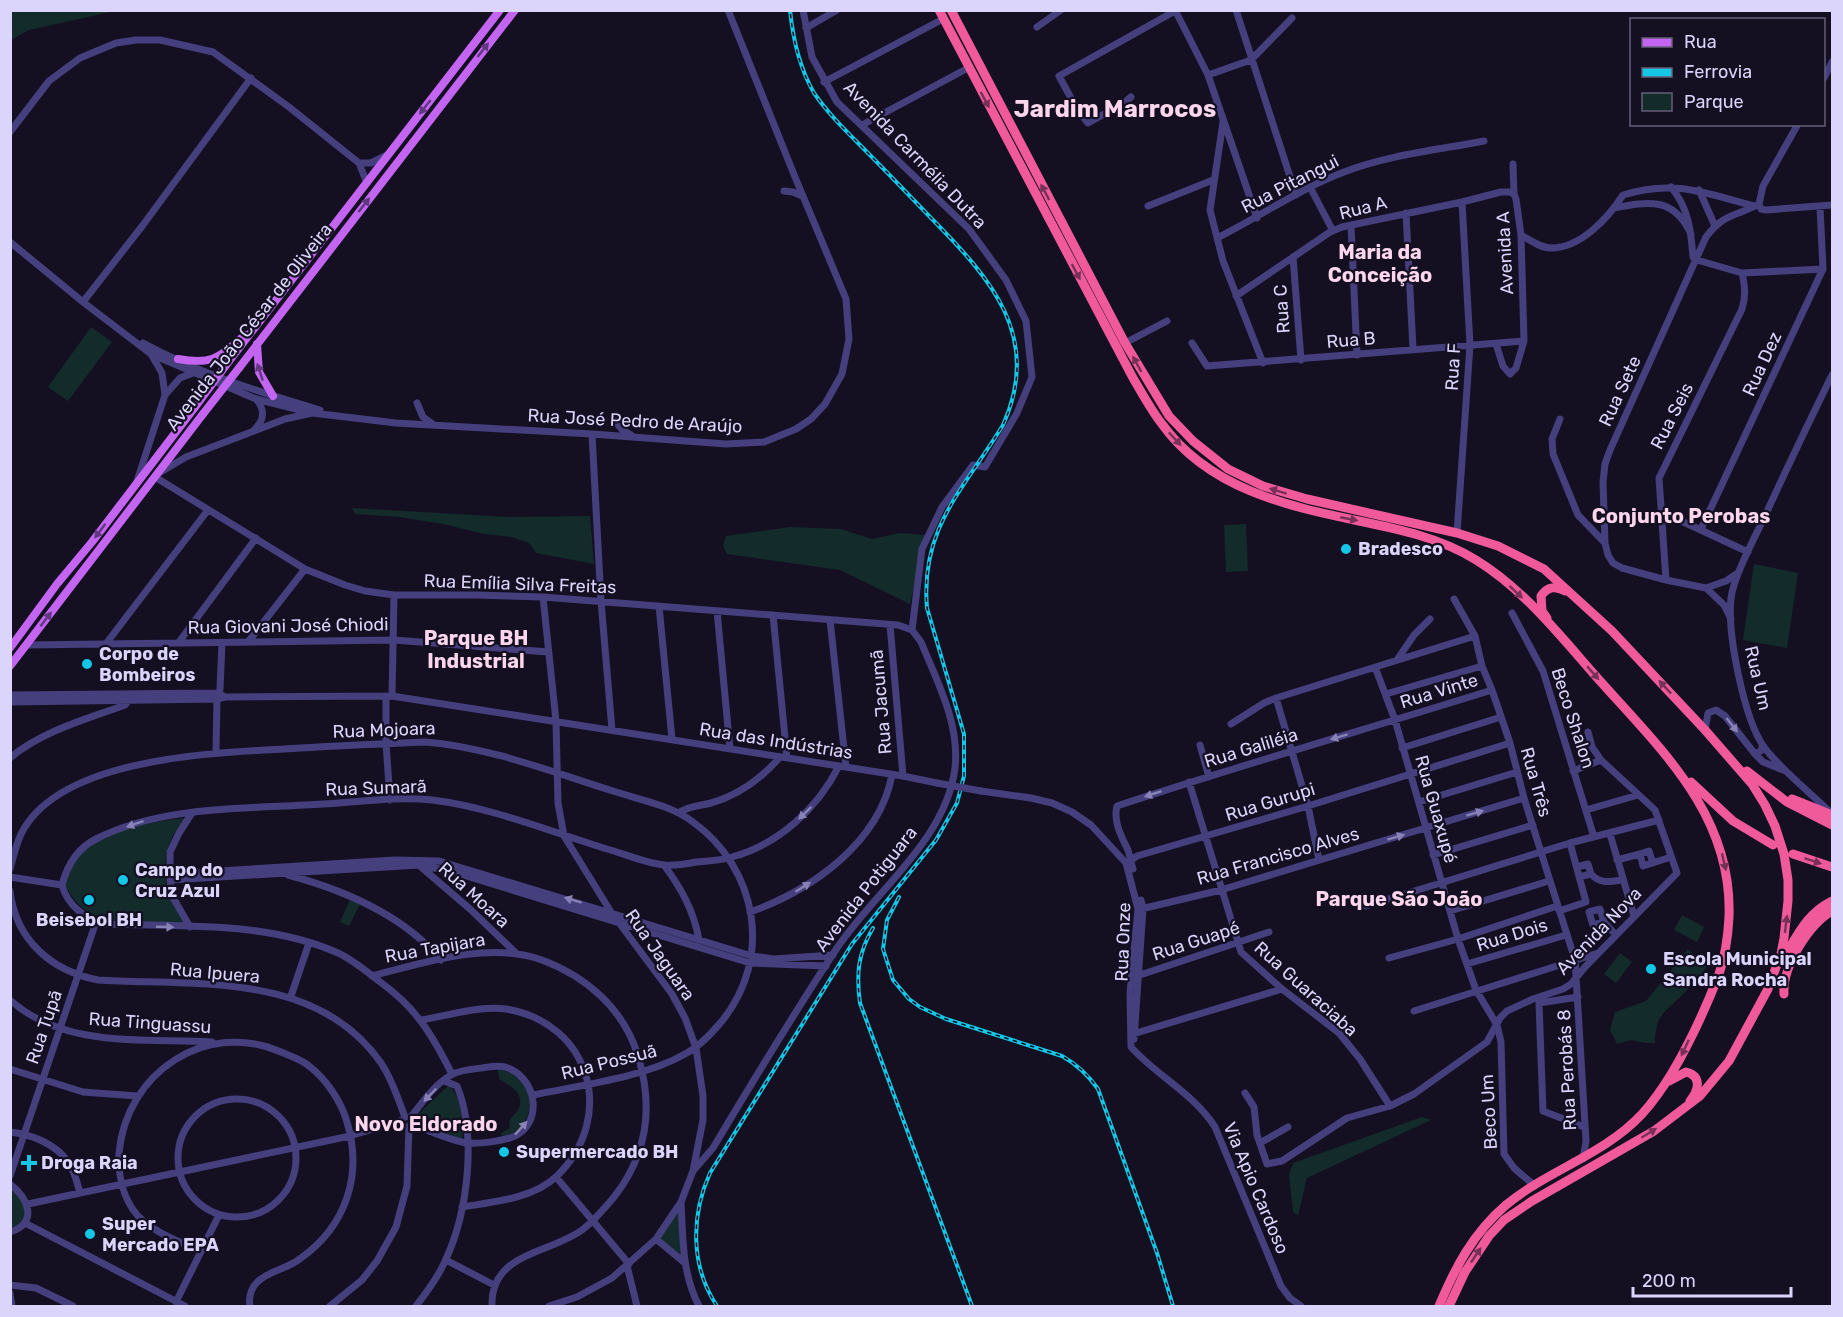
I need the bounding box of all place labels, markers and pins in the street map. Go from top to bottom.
place label: Bradesco [1358,538,1443,560]
marker: Bradesco [1339,542,1353,556]
place label: Corpo de Bombeiros [99,643,195,686]
marker: Corpo de Bombeiros [80,657,94,671]
place label: Campo do Cruz Azul [135,859,223,902]
marker: Campo do Cruz Azul [116,873,130,887]
marker: Beisebol BH [82,893,96,907]
place label: Beisebol BH [36,909,142,931]
place label: Escola Municipal Sandra Rocha [1663,948,1812,991]
marker: Escola Municipal Sandra Rocha [1644,962,1658,976]
place label: Supermercado BH [516,1141,678,1163]
marker: Supermercado BH [497,1145,511,1159]
place label: Droga Raia [41,1152,138,1174]
marker: Droga Raia [22,1156,36,1170]
place label: Super Mercado EPA [102,1213,219,1256]
marker: Super Mercado EPA [83,1227,97,1241]

